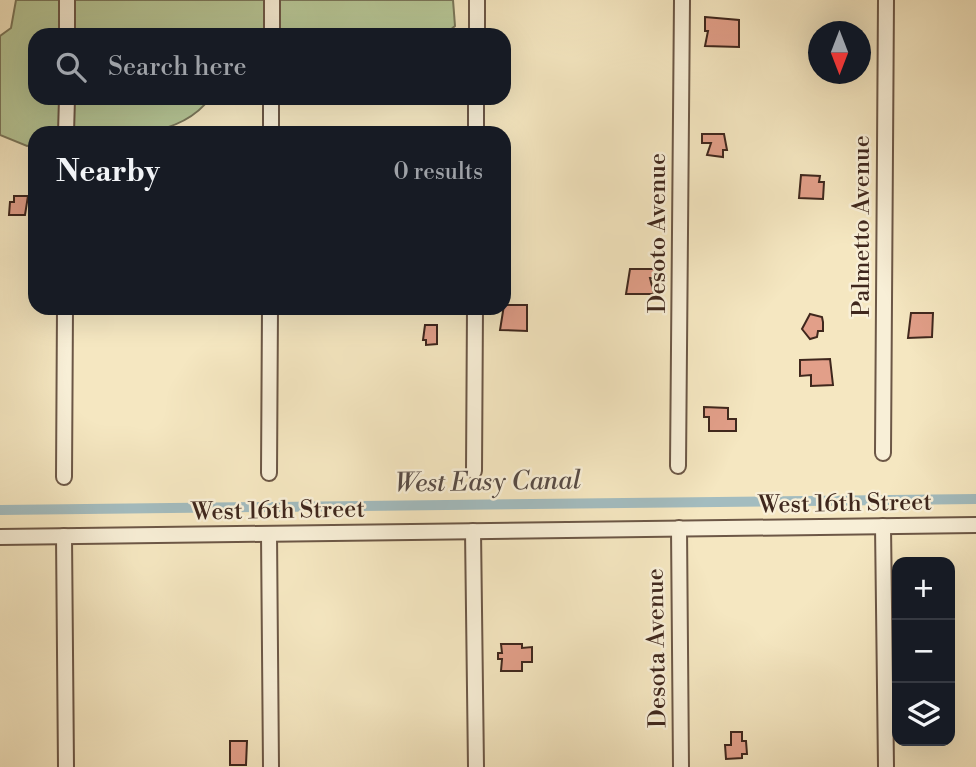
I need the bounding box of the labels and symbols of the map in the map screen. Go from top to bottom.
north arrow [808,21,871,84]
street label: Palmetto Avenue [847,135,877,317]
street label: Desoto Avenue [643,153,673,313]
water label: West Easy Canal [395,464,582,500]
street label: West 16th Street [757,487,933,521]
street label: West 16th Street [190,494,366,528]
street label: Desota Avenue [641,568,673,728]

